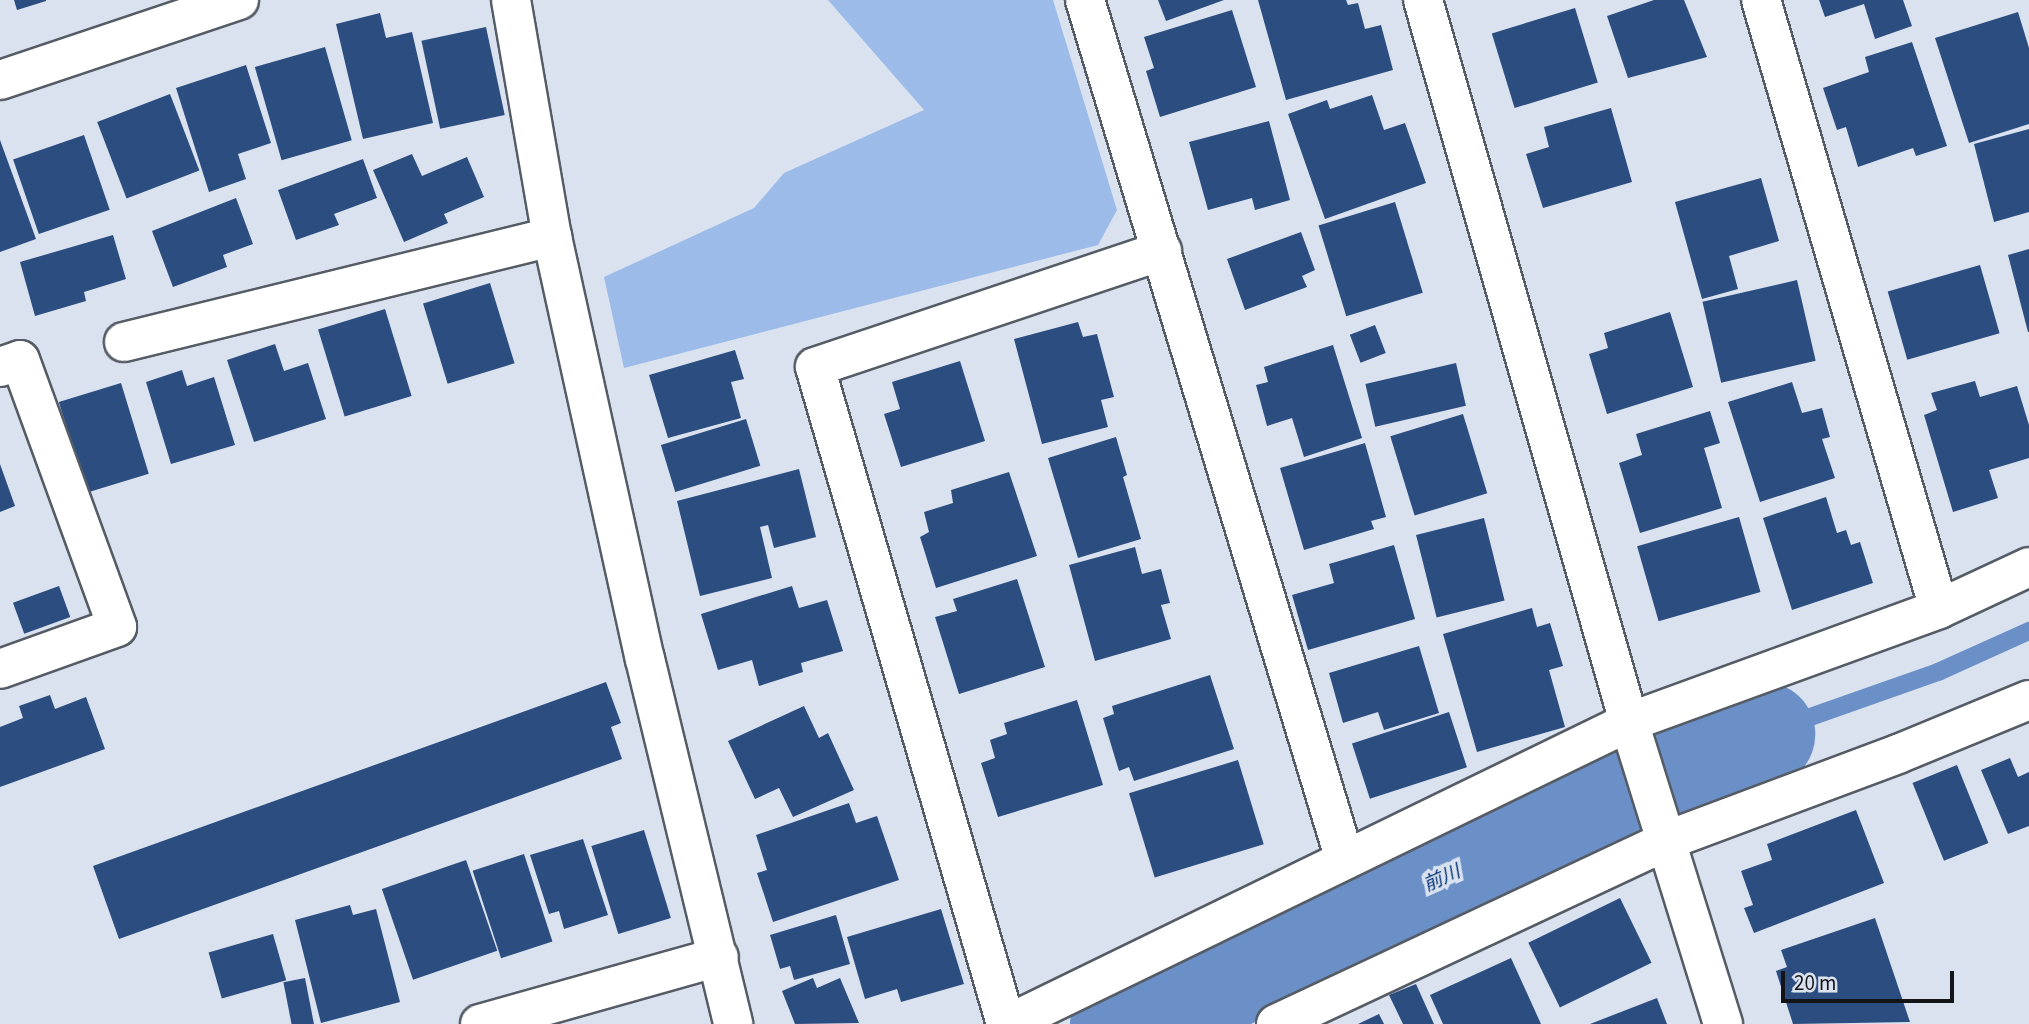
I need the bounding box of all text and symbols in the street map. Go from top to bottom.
water label: 前川 [1420,861,1464,897]
scale bar [1784,958,1957,1002]
text: 20 m [1794,968,1836,998]

